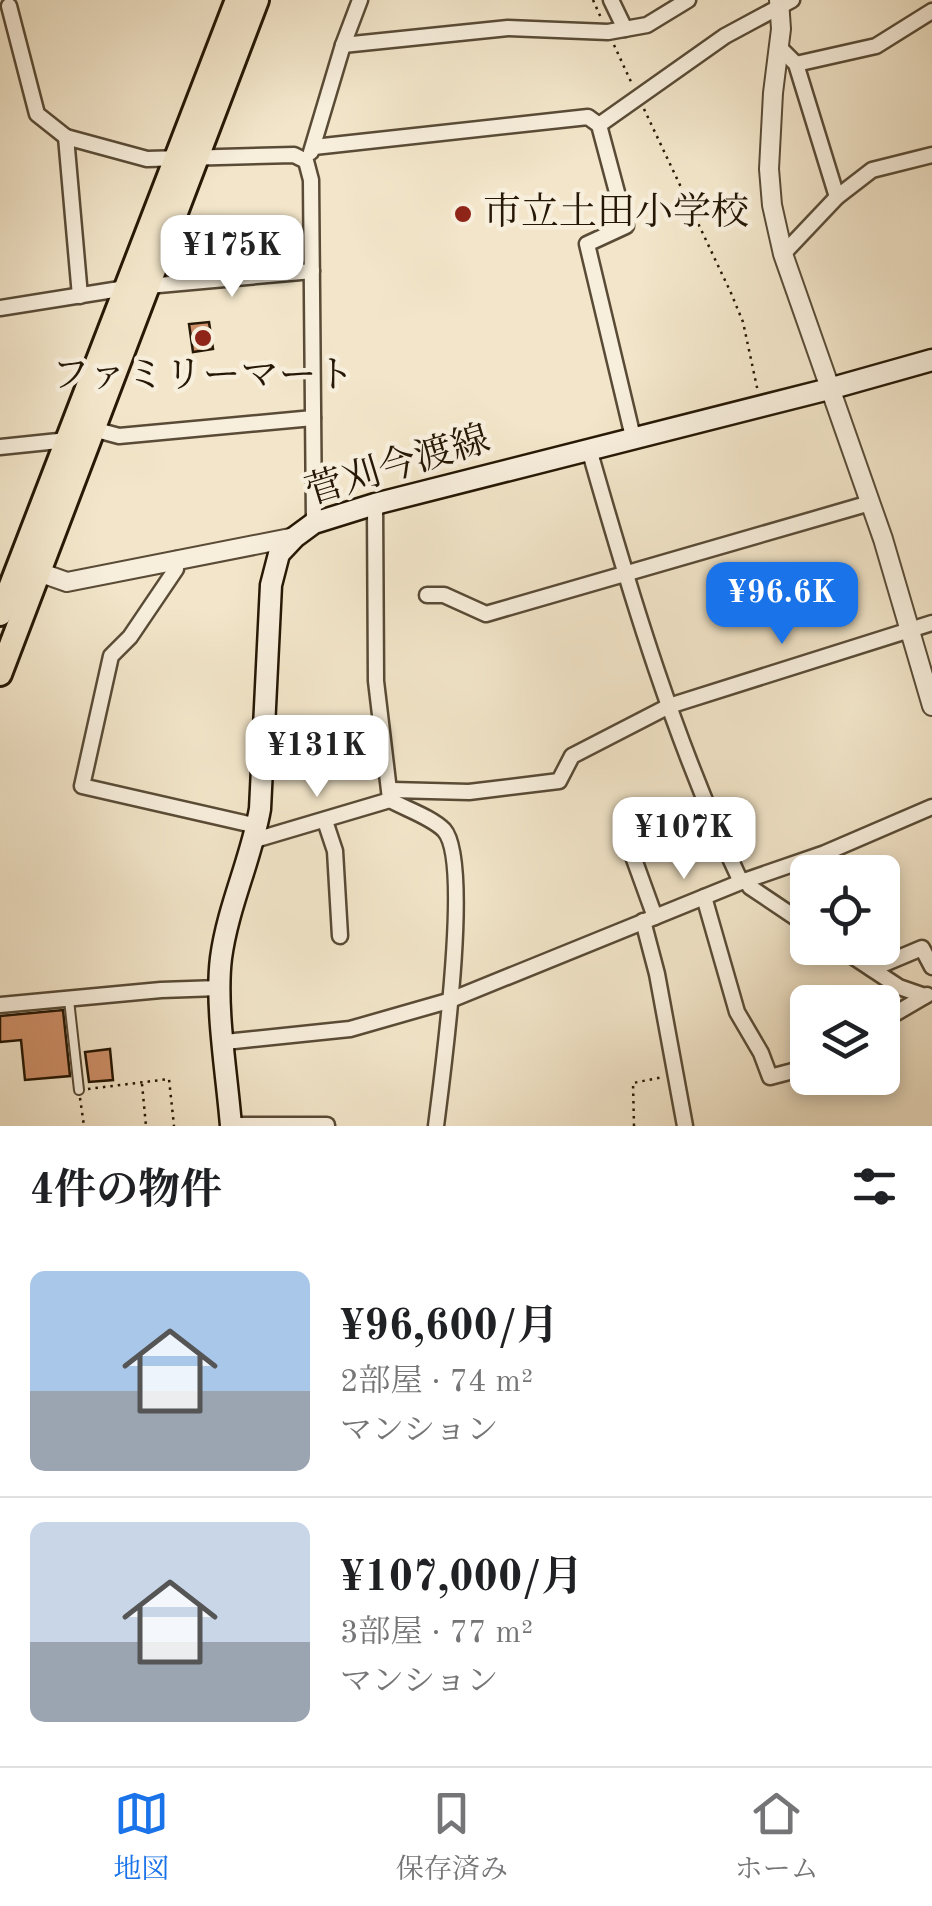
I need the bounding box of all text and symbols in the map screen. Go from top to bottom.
place label: 市立土田小学校 [483,191,749,233]
marker: 市立土田小学校 [452,203,474,225]
pin: ¥175K [162,215,302,300]
text: ¥175K [183,231,281,263]
marker: ファミリーマート [192,327,214,349]
place label: ファミリーマート [51,358,355,396]
street label: 菅刈今渡線 [300,417,494,513]
pin: ¥96.6K [701,562,863,647]
text: ¥96.6K [728,578,836,610]
pin: ¥131K [247,715,387,800]
text: ¥131K [268,731,366,763]
pin: ¥107K [614,797,754,882]
text: ¥107K [635,813,733,845]
map controls [790,855,900,1095]
button: locate [790,855,900,965]
button: layers [790,985,900,1095]
icon: filters [847,1159,902,1214]
text: 4件の物件 [30,1171,222,1213]
text: ¥96,600/月 [340,1307,559,1349]
icon: home [110,1311,230,1431]
text: 2部屋 · 74 m² [340,1367,533,1399]
text: マンション [340,1416,499,1448]
text: ¥107,000/月 [340,1558,583,1600]
icon: home [110,1562,230,1682]
text: 3部屋 · 77 m² [340,1618,533,1650]
text: マンション [340,1667,499,1699]
tab: 地図 [113,1786,169,1889]
tab: 保存済み [396,1786,508,1889]
tab: ホーム [735,1786,819,1889]

